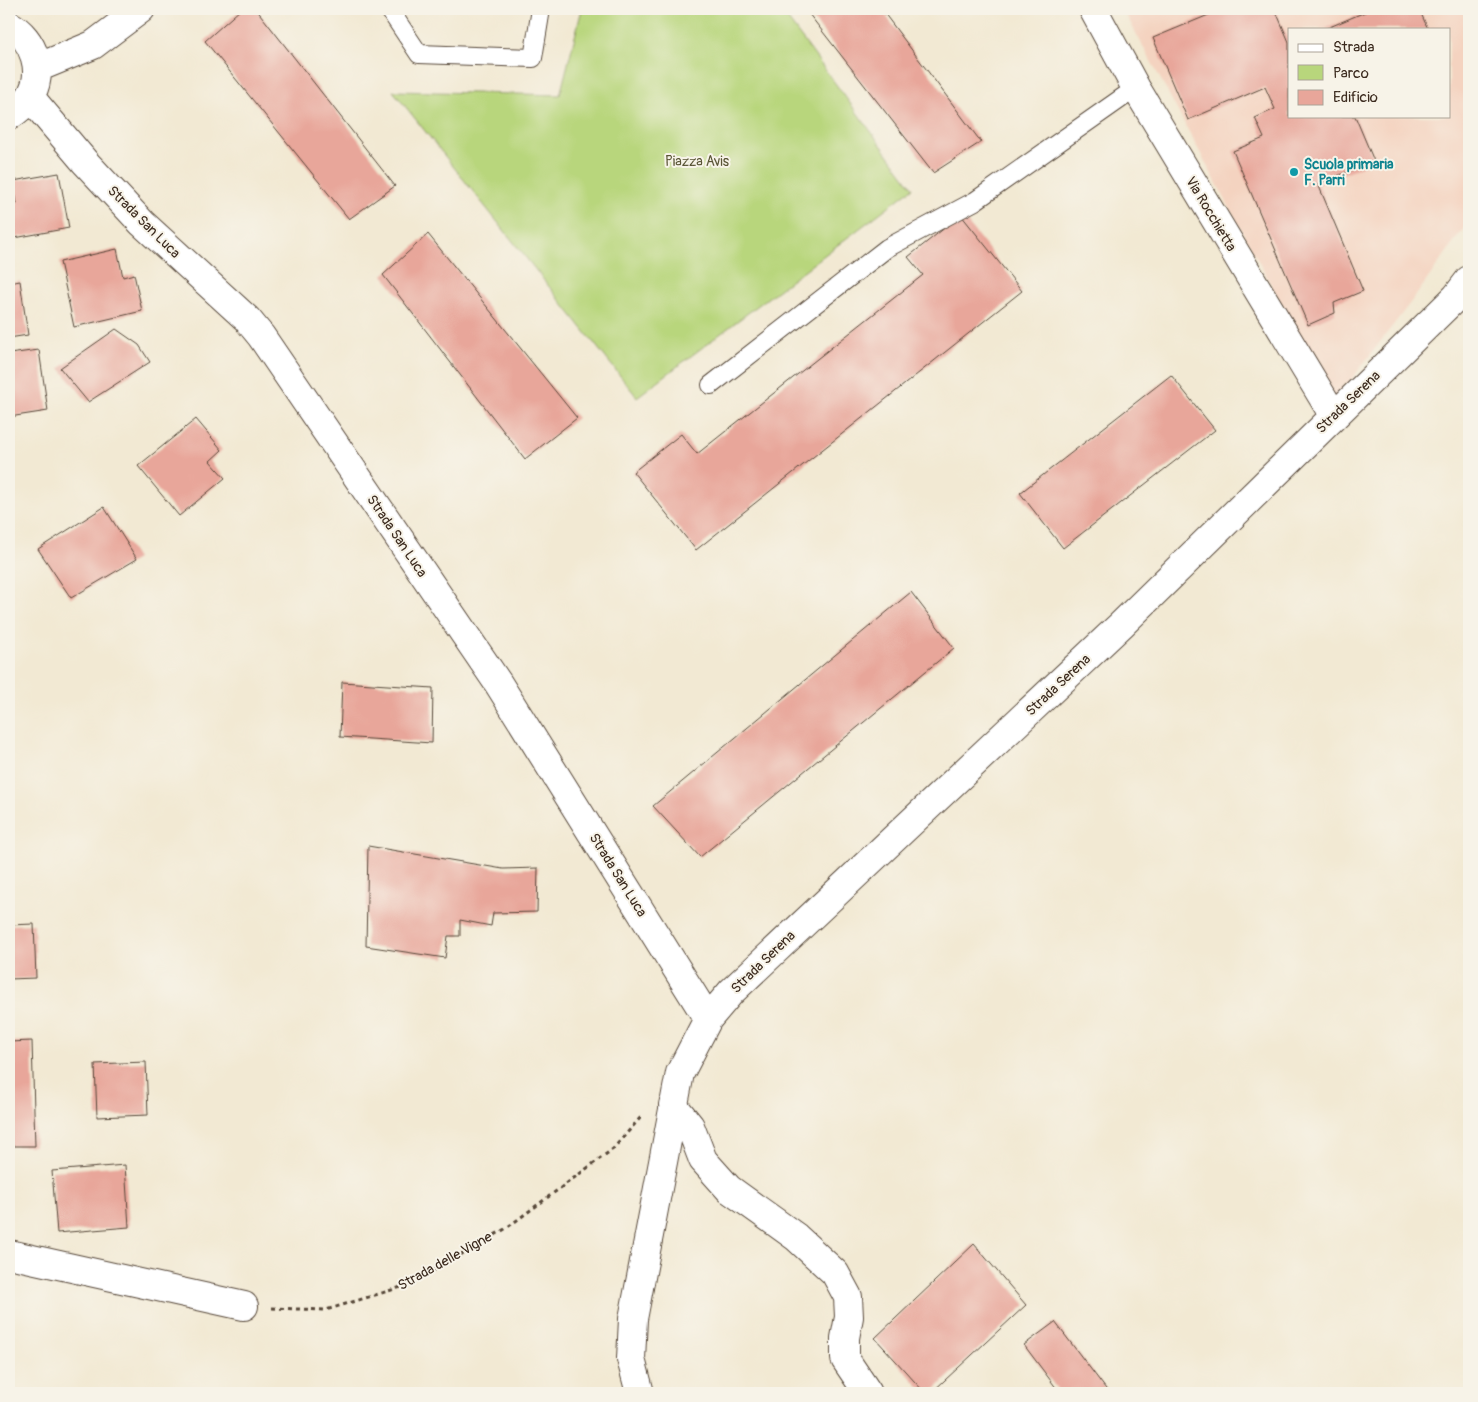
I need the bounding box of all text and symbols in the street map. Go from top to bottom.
legend [1288,28,1450,118]
text: Strada [1333,38,1374,57]
text: Parco [1333,64,1369,83]
text: Edificio [1333,88,1378,107]
park label: Piazza Avis [665,153,730,170]
place label: Scuola primaria F. Parri [1304,156,1394,189]
marker: Scuola primaria F. Parri [1288,166,1300,178]
street label: Via Rocchietta [1182,174,1240,254]
street label: Strada San Luca [104,182,184,262]
street label: Strada Serena [1312,367,1384,437]
street label: Strada San Luca [363,492,431,580]
street label: Strada Serena [1022,651,1094,719]
street label: Strada San Luca [585,830,651,920]
street label: Strada Serena [727,927,799,997]
street label: Strada delle Vigne [395,1228,495,1294]

